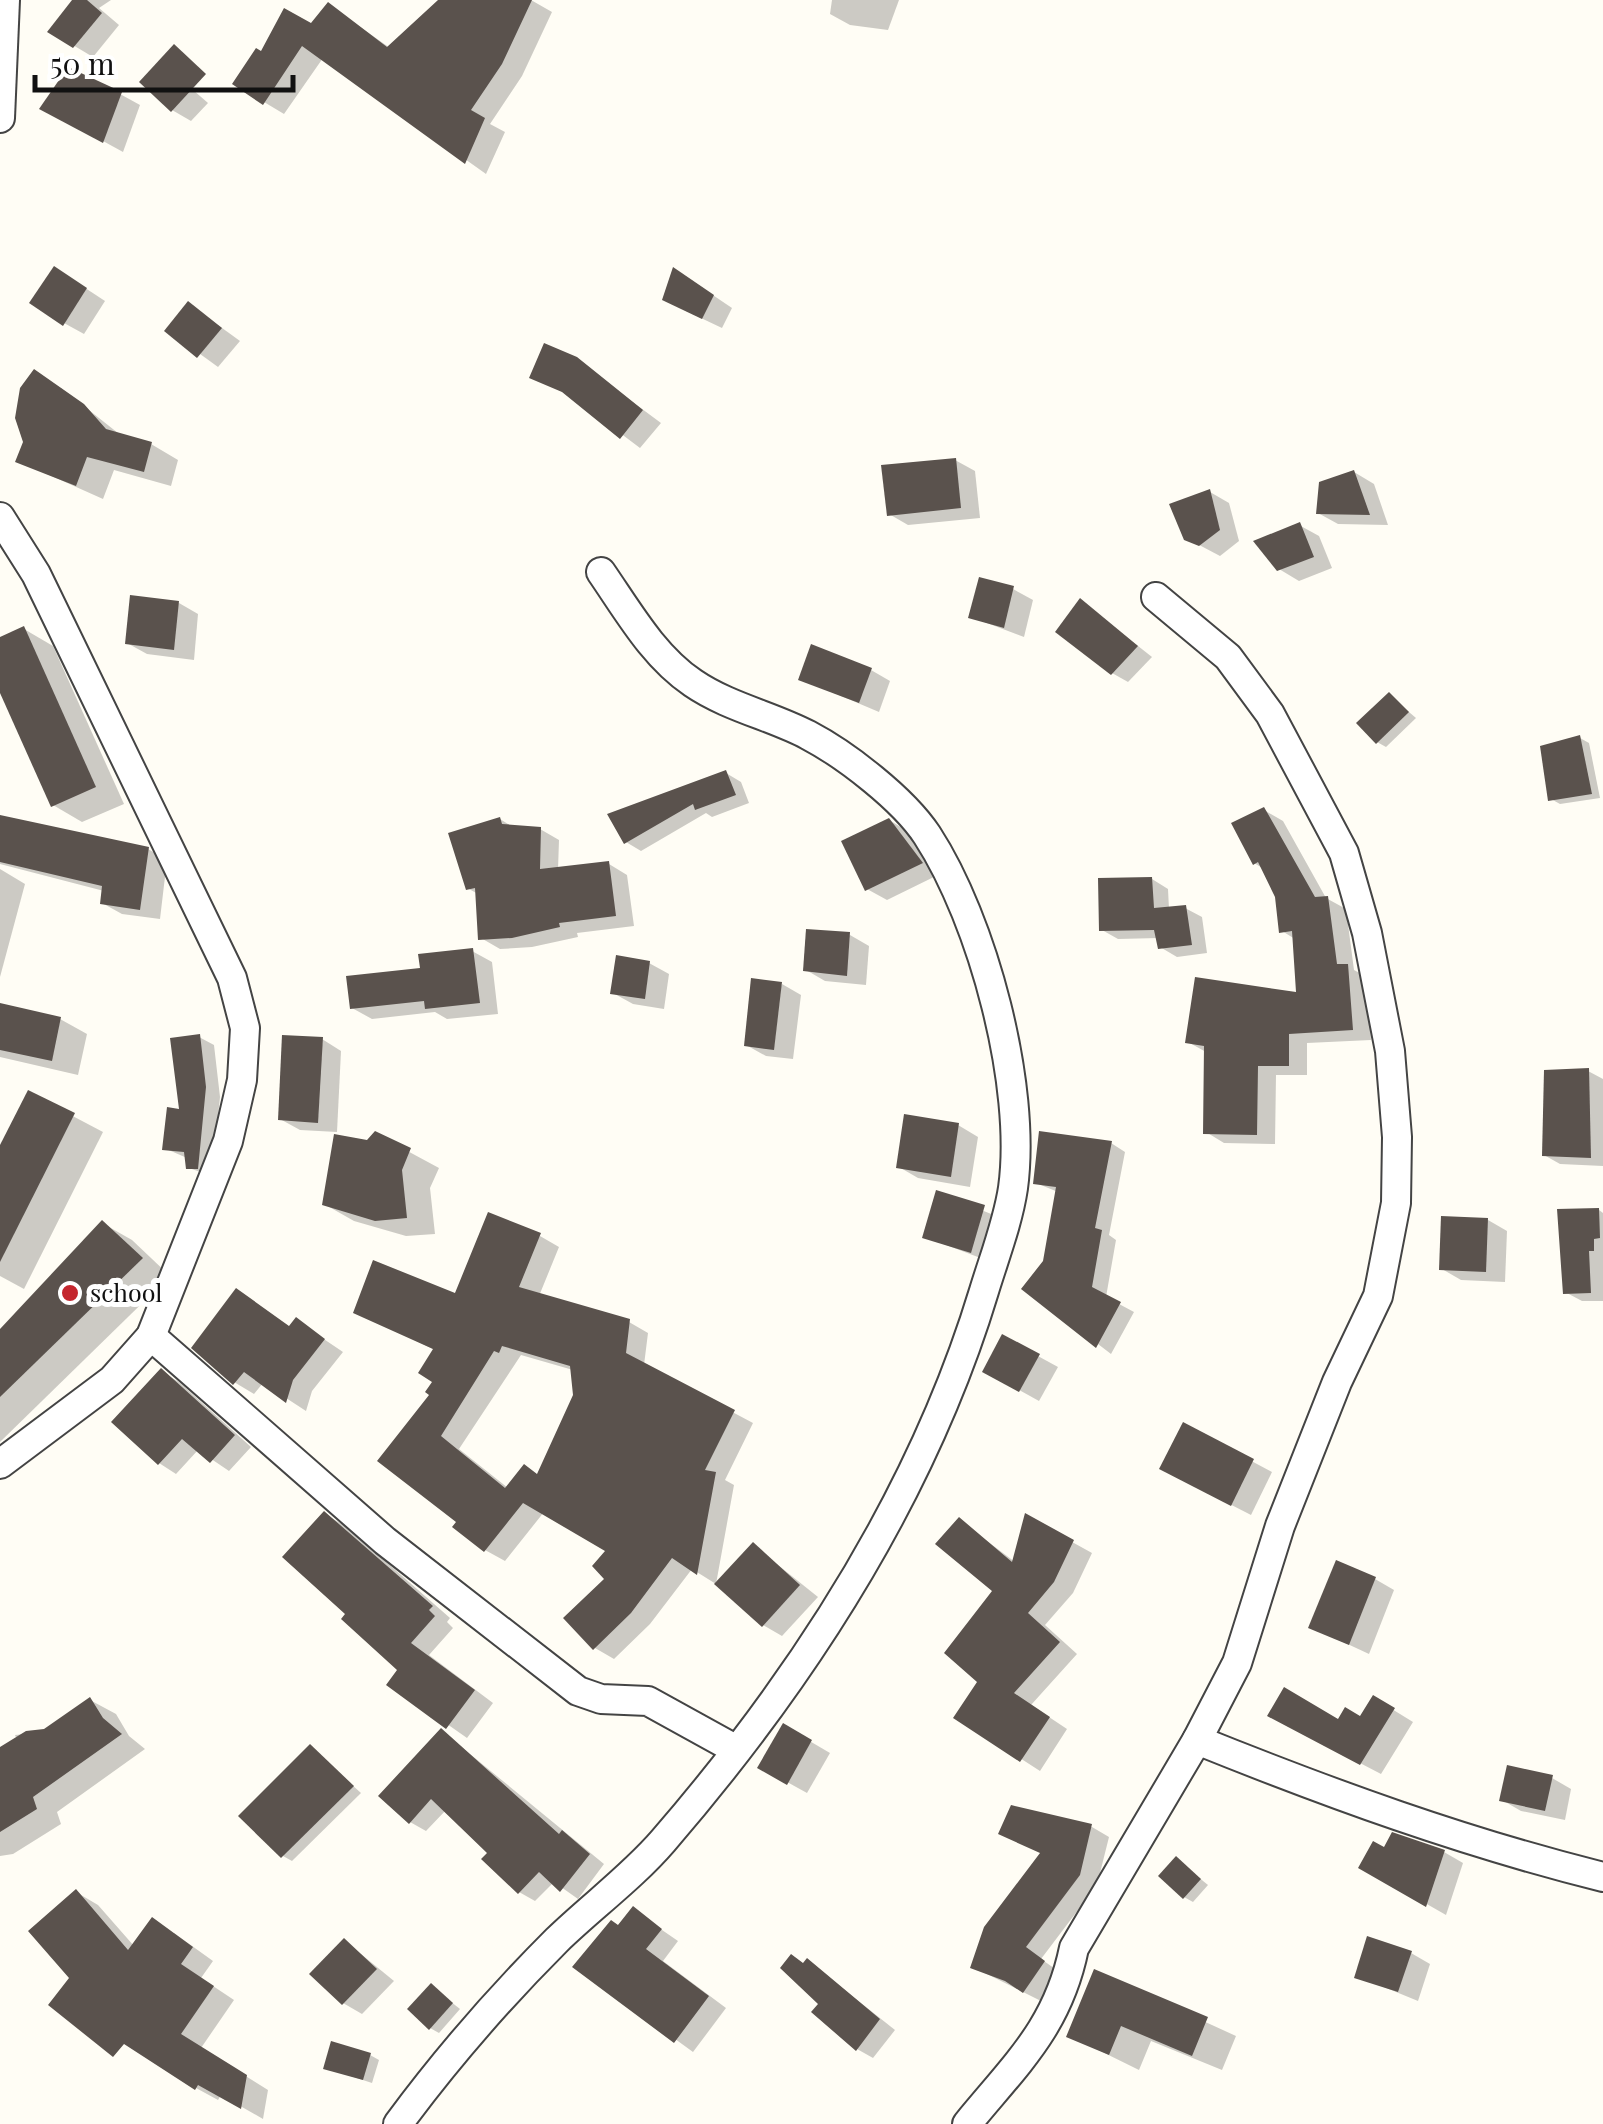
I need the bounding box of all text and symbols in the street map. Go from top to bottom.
scale bar [35,30,292,92]
text: 50 m [50,43,115,83]
place label: school [90,1275,162,1308]
marker: school [59,1282,81,1304]

